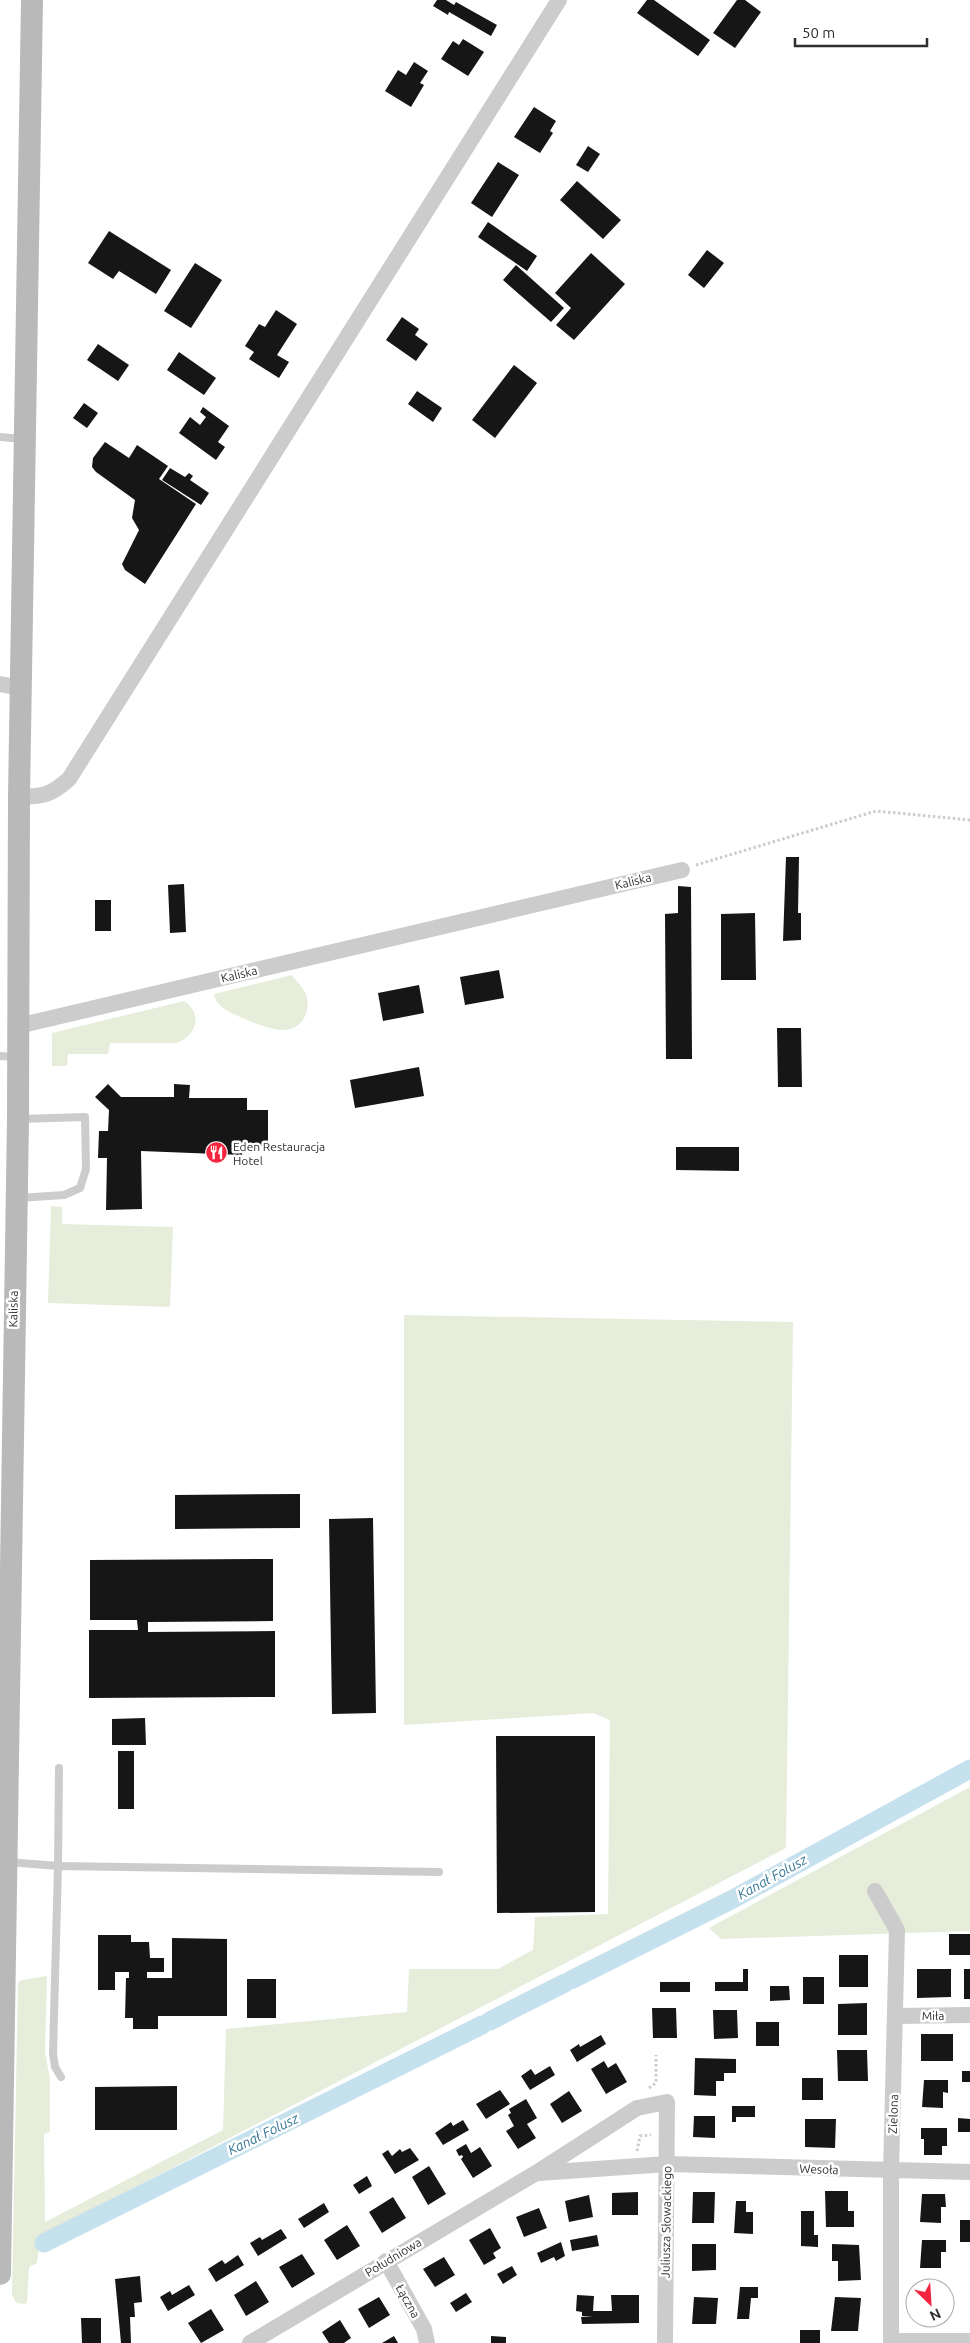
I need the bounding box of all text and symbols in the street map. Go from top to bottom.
scale bar [795,15,928,47]
text: 50 m [802,24,835,41]
street label: Kaliska [614,871,652,891]
street label: Kaliska [220,964,258,984]
place label: Eden Restauracja Hotel [233,1140,325,1167]
restaurant icon: Eden Restauracja Hotel [205,1141,229,1165]
street label: Kaliska [6,1290,20,1328]
water label: Kanał Folusz [735,1851,810,1903]
street label: Miła [922,2009,944,2022]
street label: Zielona [886,2094,900,2134]
water label: Kanał Folusz [225,2110,302,2158]
street label: Wesoła [799,2162,839,2176]
street label: Juliusza Słowackiego [659,2166,673,2278]
street label: Południowa [362,2235,424,2279]
north arrow [905,2278,955,2328]
street label: Łączna [393,2282,423,2320]
text: N [927,2305,944,2324]

